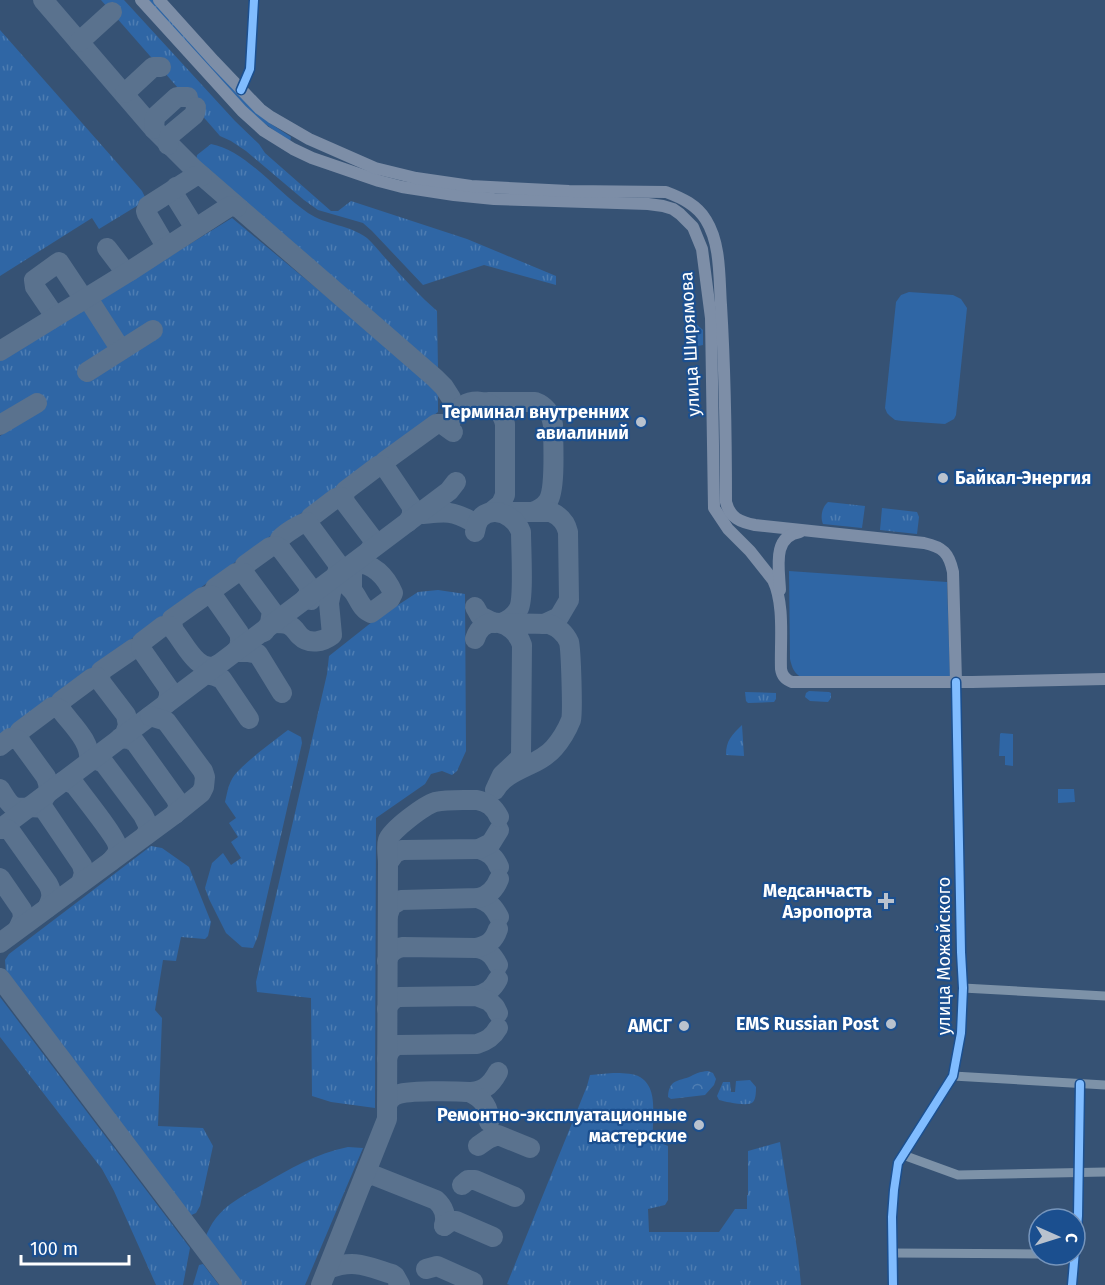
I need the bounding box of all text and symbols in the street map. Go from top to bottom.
street label: улица Ширямова [675,271,705,417]
place label: Терминал внутренних авиалиний [442,401,630,444]
marker: Терминал внутренних авиалиний [634,415,648,429]
place label: Байкал-Энергия [955,467,1091,489]
marker: Байкал-Энергия [936,471,950,485]
street label: улица Можайского [933,877,955,1035]
place label: Медсанчасть Аэропорта [763,880,873,923]
marker: Медсанчасть Аэропорта [877,892,895,910]
place label: EMS Russian Рost [736,1013,880,1035]
place label: АМСГ [627,1015,673,1037]
marker: EMS Russian Рost [884,1017,898,1031]
marker: АМСГ [677,1019,691,1033]
place label: Ремонтно-эксплуатационные мастерские [437,1104,687,1147]
marker: Ремонтно-эксплуатационные мастерские [692,1118,706,1132]
north arrow [1027,1207,1087,1267]
scale bar [21,1228,129,1266]
text: С [1062,1233,1081,1244]
text: 100 m [30,1238,78,1260]

